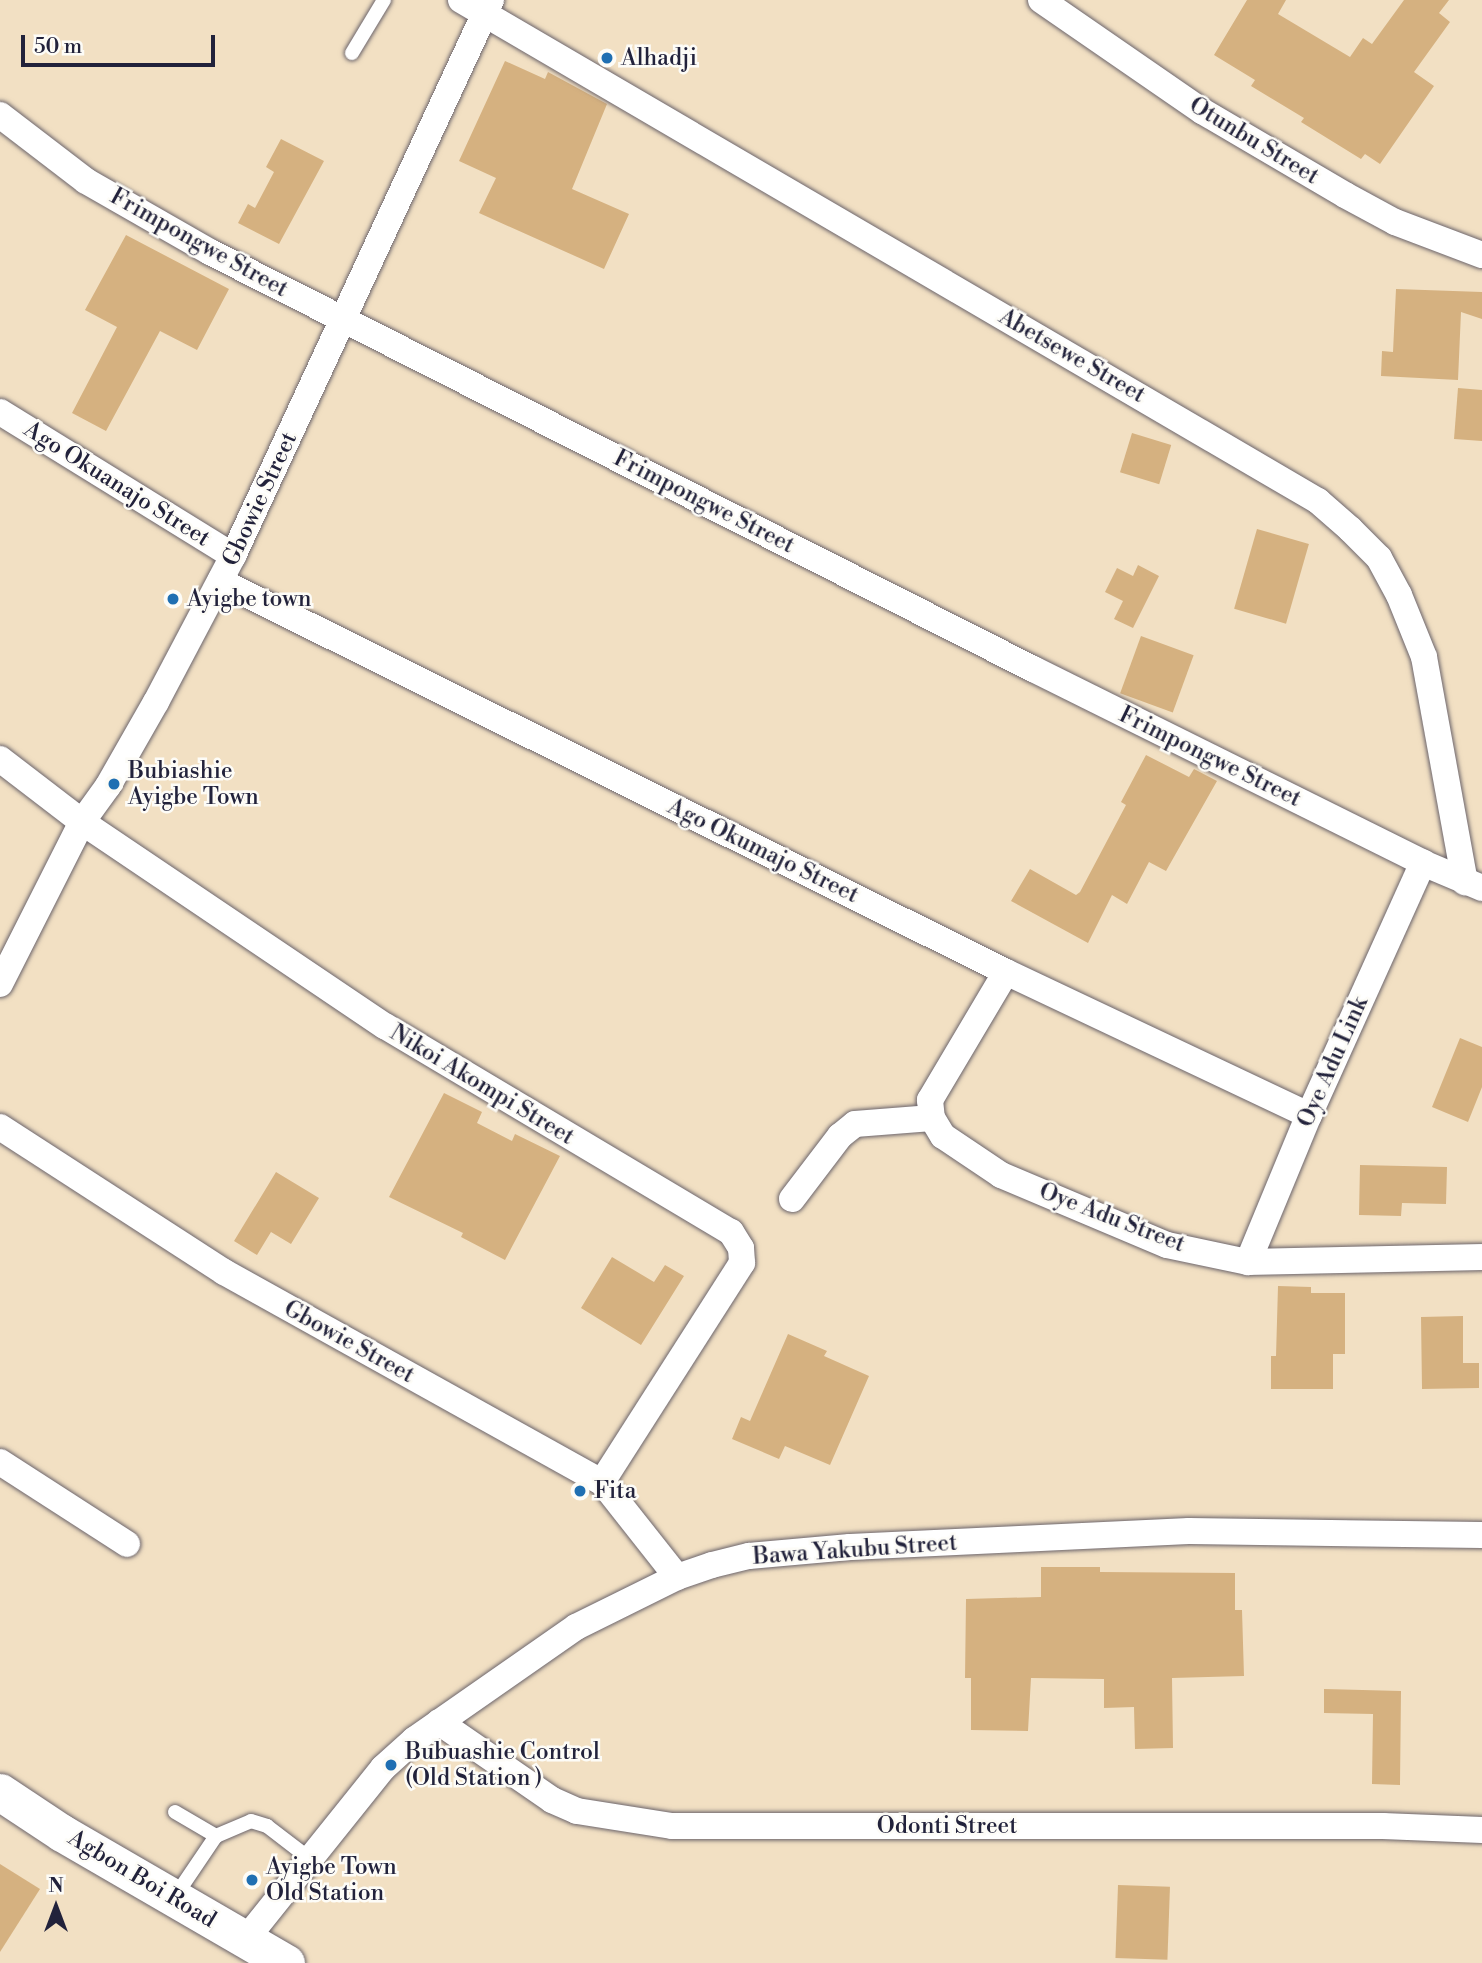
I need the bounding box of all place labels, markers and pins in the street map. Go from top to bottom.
place label: Alhadji [621,44,697,72]
marker: Alhadji [599,50,615,66]
place label: Ayigbe town [187,585,312,613]
marker: Ayigbe town [165,591,181,607]
place label: Bubiashie Ayigbe Town [128,757,259,811]
marker: Bubiashie Ayigbe Town [106,776,122,792]
place label: Fita [594,1477,636,1505]
marker: Fita [572,1483,588,1499]
place label: Bubuashie Control (Old Station ) [405,1738,600,1792]
marker: Bubuashie Control (Old Station ) [383,1757,399,1773]
place label: Ayigbe Town Old Station [266,1853,397,1907]
marker: Ayigbe Town Old Station [244,1872,260,1888]

